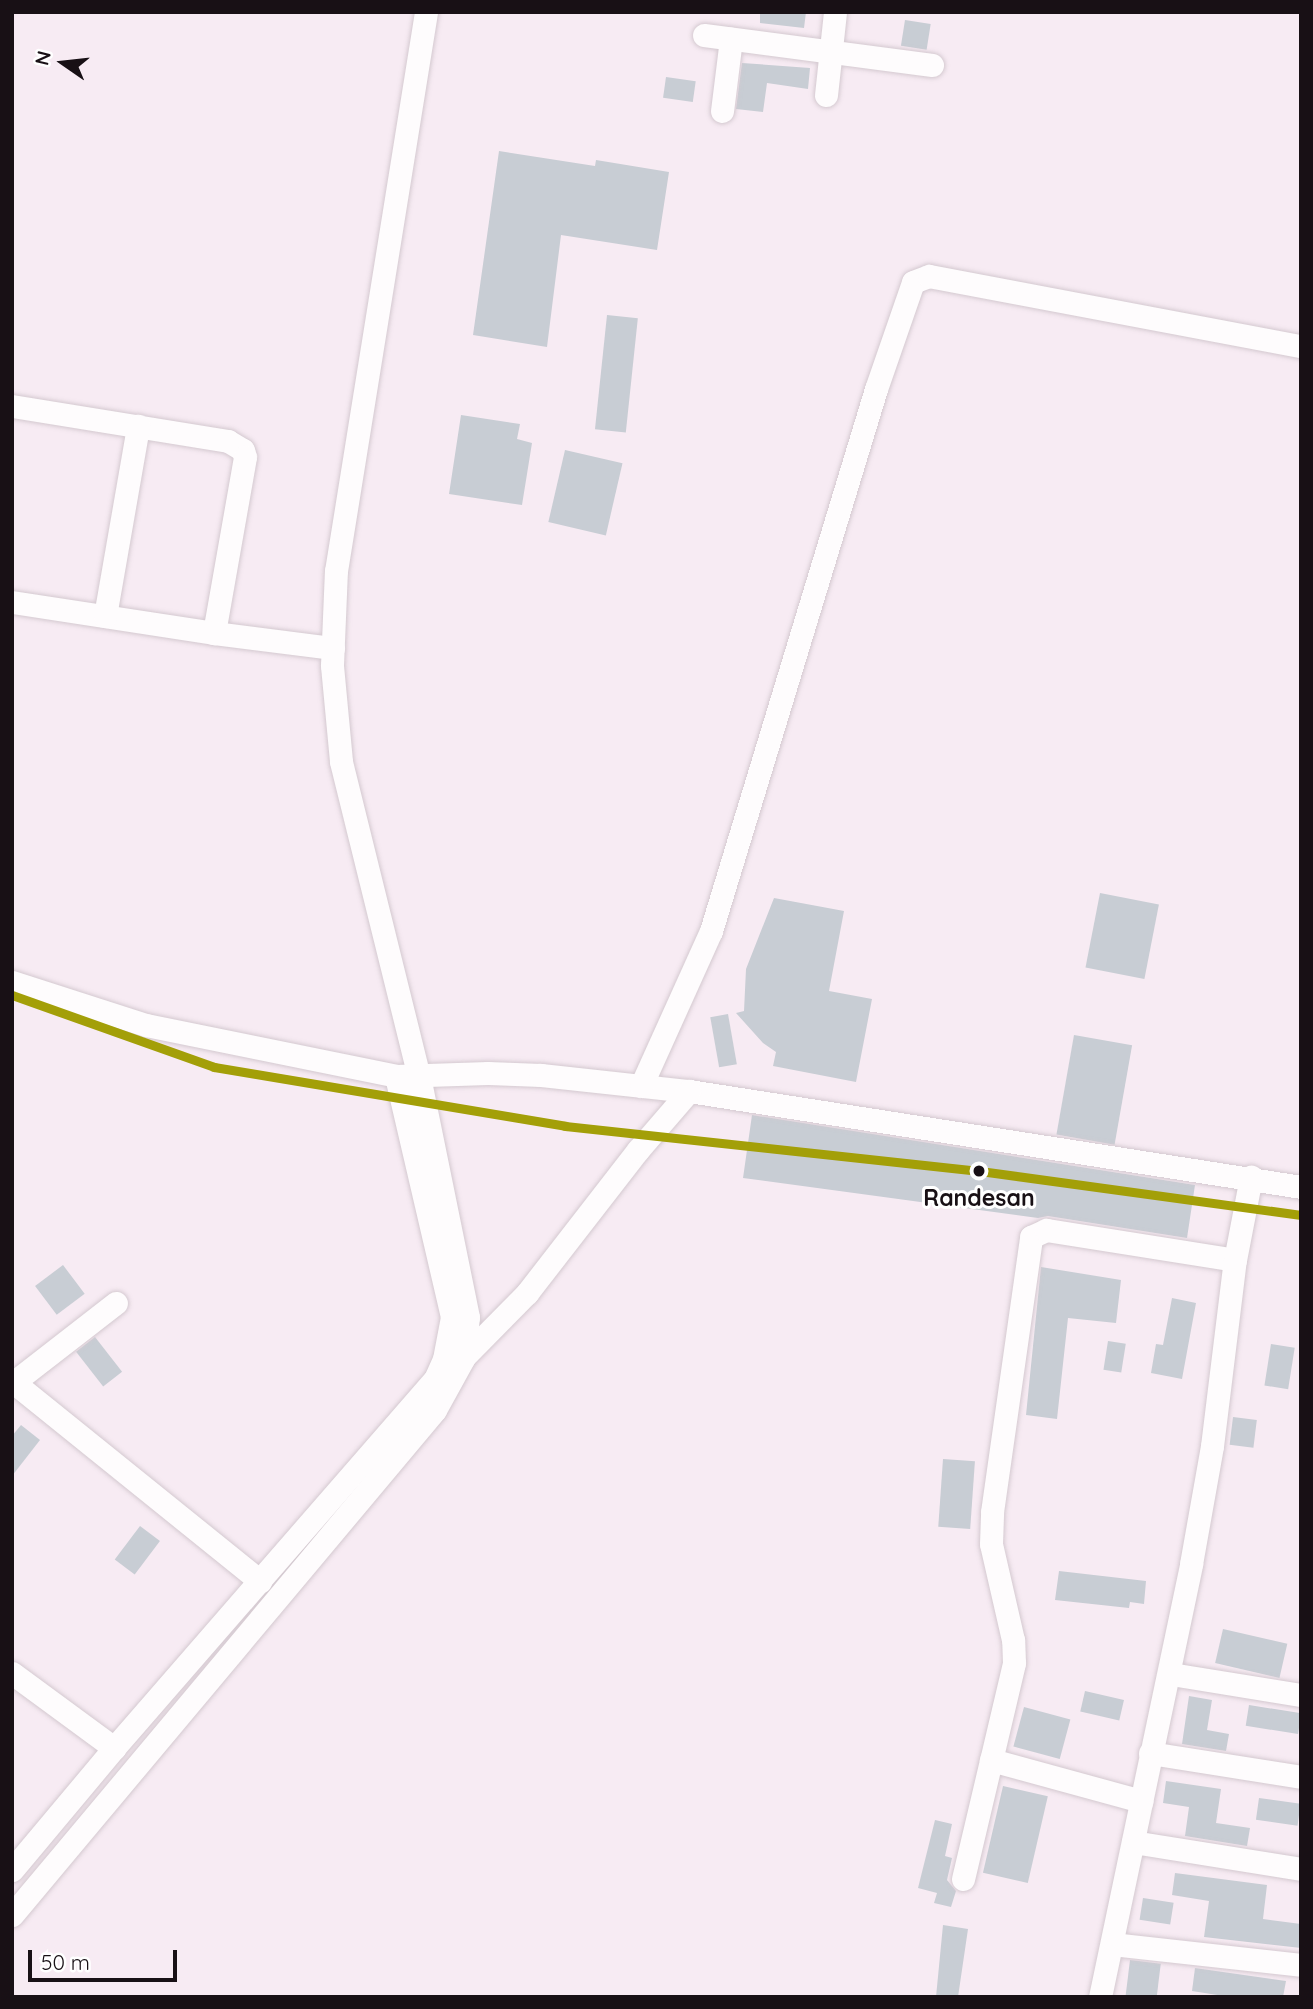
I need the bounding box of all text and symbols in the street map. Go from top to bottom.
north arrow [28,28,98,98]
text: N [29,48,56,68]
marker: Randesan [968,1160,990,1182]
place label: Randesan [923,1184,1035,1212]
scale bar [32,1936,180,1980]
text: 50 m [41,1949,90,1975]

